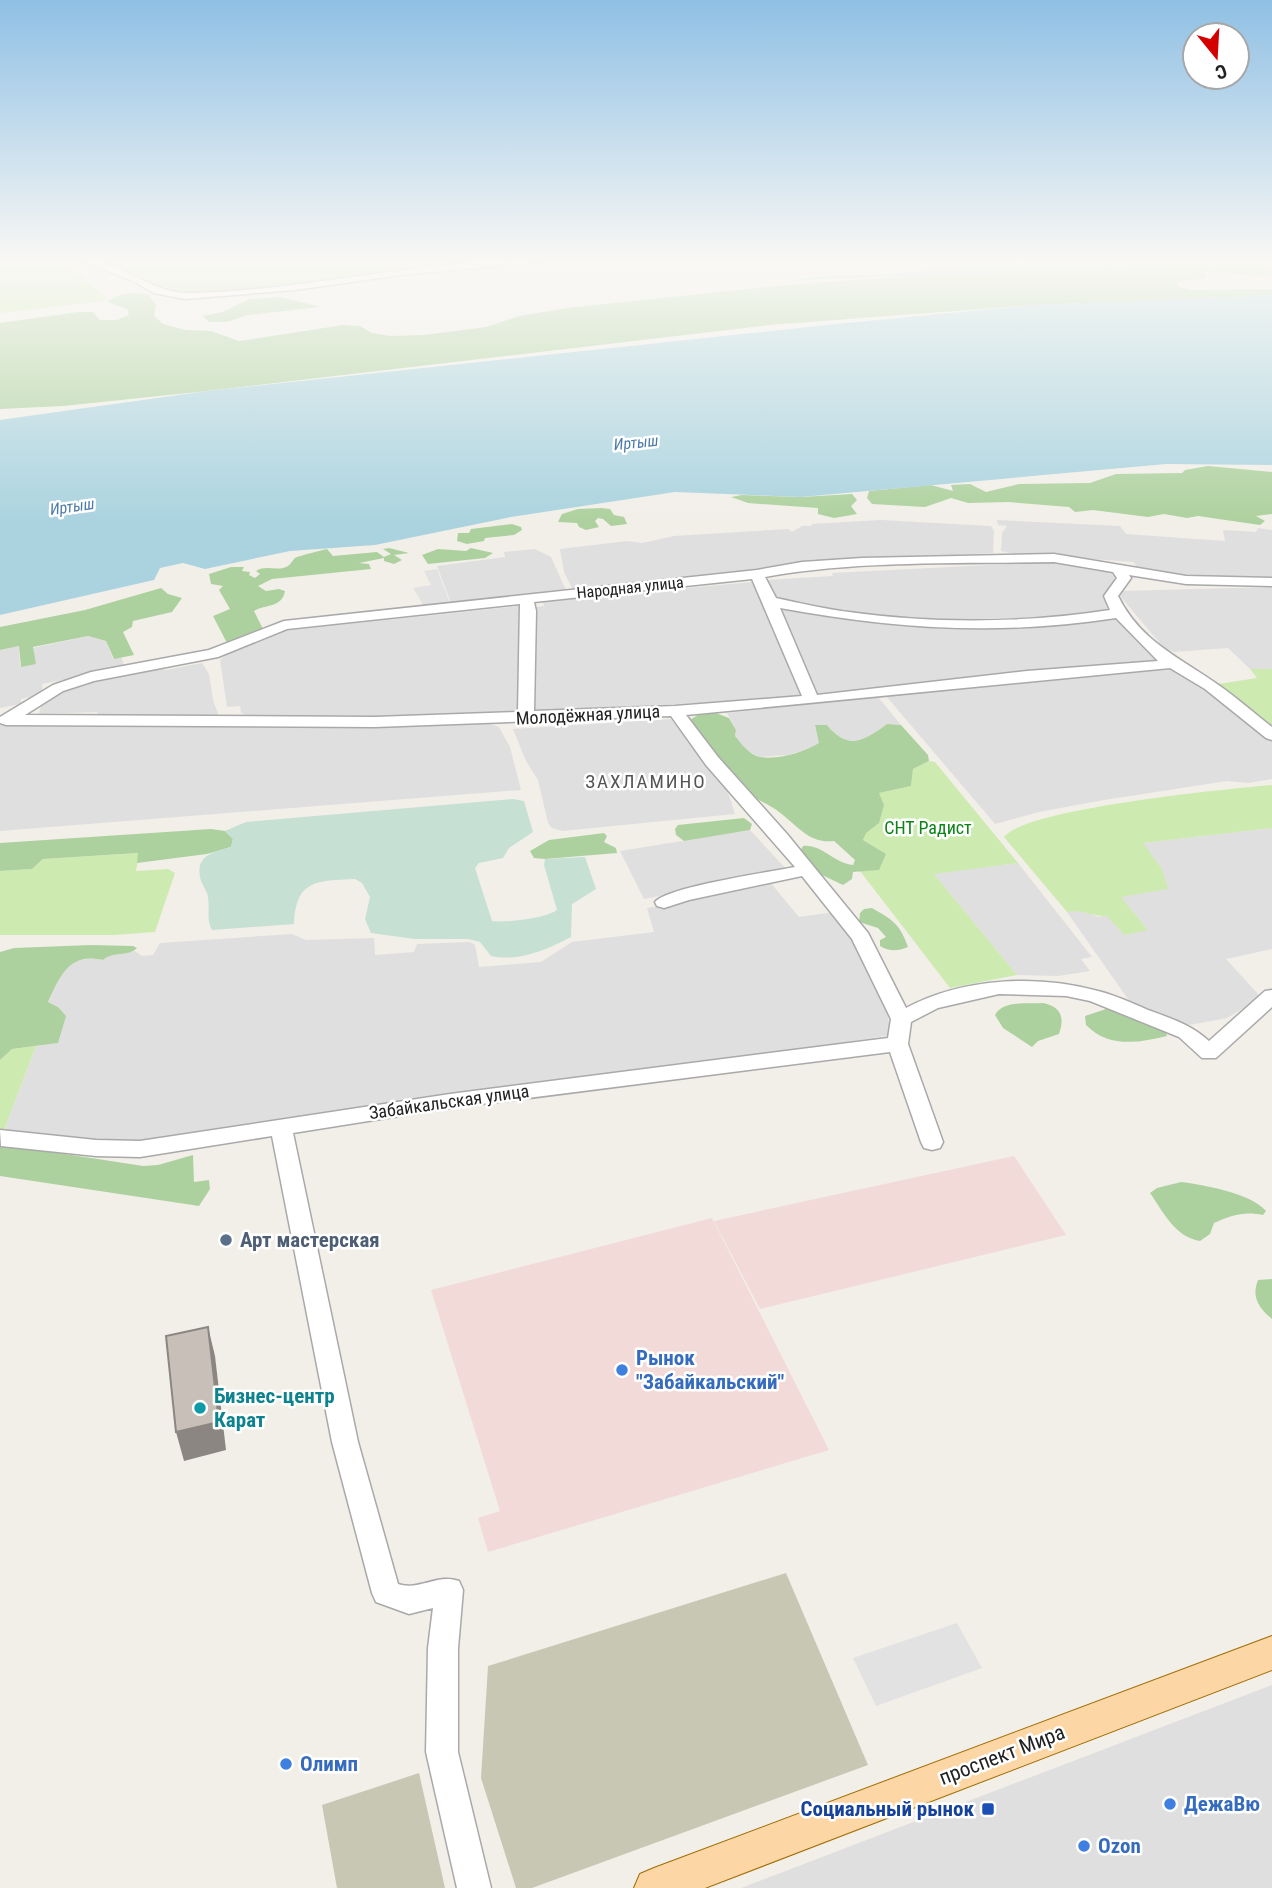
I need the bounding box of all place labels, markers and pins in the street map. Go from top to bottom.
place label: Арт мастерская [240,1228,380,1252]
marker: Арт мастерская [218,1232,234,1248]
place label: Рынок "Забайкальский" [636,1346,785,1394]
marker: Рынок "Забайкальский" [614,1362,630,1378]
place label: Бизнес-центр Карат [214,1384,335,1432]
marker: Бизнес-центр Карат [192,1400,208,1416]
place label: Олимп [300,1752,358,1776]
marker: Олимп [278,1756,294,1772]
place label: ДежаВю [1184,1792,1260,1816]
marker: ДежаВю [1162,1796,1178,1812]
place label: Социальный рынок [801,1797,974,1821]
marker: Социальный рынок [980,1801,996,1817]
place label: Ozon [1098,1834,1141,1858]
marker: Ozon [1076,1838,1092,1854]

